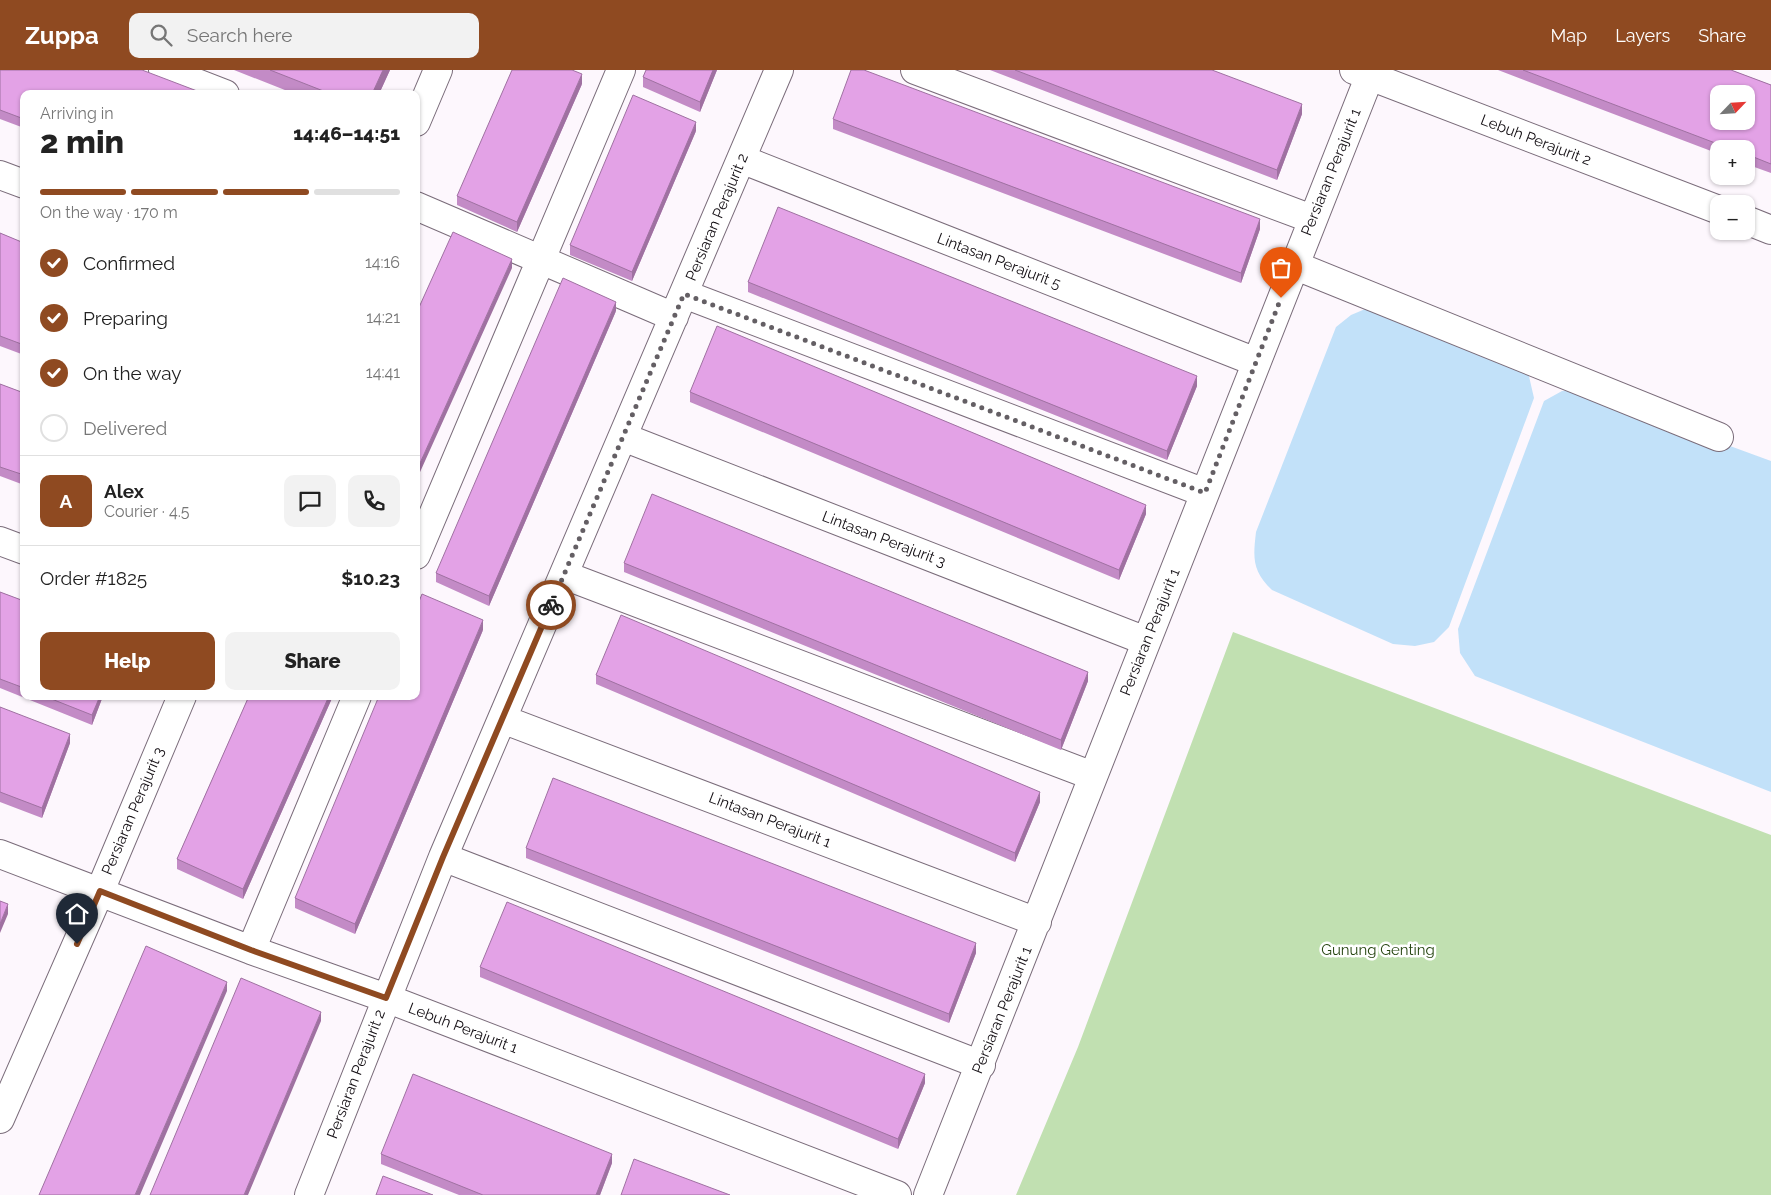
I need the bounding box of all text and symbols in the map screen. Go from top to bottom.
search box [129,13,479,58]
text: Zuppa [25,21,99,50]
icon: search [147,21,175,49]
text: Search here [187,24,292,46]
text: Map [1551,25,1587,46]
text: Layers [1615,25,1670,46]
text: Share [1698,25,1746,46]
north arrow [1710,85,1755,130]
map controls [1710,85,1755,240]
text: Arriving in [40,104,114,123]
street label: Persiaran Perajurit 1 [1297,105,1365,238]
street label: Lebuh Perajurit 2 [1478,111,1594,169]
text: 14:46–14:51 [293,122,400,144]
text: 2 min [40,123,124,160]
button: + [1710,140,1755,185]
street label: Persiaran Perajurit 2 [682,150,752,283]
button: − [1710,195,1755,240]
text: On the way · 170 m [40,203,178,222]
street label: Lintasan Perajurit 5 [935,229,1063,293]
pin [1260,247,1302,298]
icon: check [40,249,68,277]
text: Confirmed [83,252,175,274]
text: 14:16 [365,253,400,272]
icon: bag [1267,254,1295,282]
icon: check [40,304,68,332]
text: Preparing [83,307,168,329]
text: 14:21 [366,308,400,327]
icon: check [40,359,68,387]
text: On the way [83,362,182,384]
text: 14:41 [366,363,400,382]
text: Delivered [83,417,167,439]
button: chat [284,475,336,527]
button: phone [348,475,400,527]
text: Alex [104,480,144,502]
text: A [60,490,72,512]
text: Courier · 4.5 [104,502,189,521]
street label: Lintasan Perajurit 3 [820,507,948,571]
street label: Persiaran Perajurit 1 [1116,565,1184,698]
text: Order #1825 [40,567,147,589]
text: $10.23 [341,567,400,589]
courier [526,580,576,630]
icon: bike [537,591,565,619]
button: Help [40,632,215,690]
button: Share [225,632,400,690]
street label: Persiaran Perajurit 3 [98,744,168,878]
street label: Lintasan Perajurit 1 [706,788,834,852]
pin [56,893,98,944]
icon: home [63,900,91,928]
park label: Gunung Genting [1321,941,1435,959]
street label: Persiaran Perajurit 1 [968,943,1036,1076]
street label: Lebuh Perajurit 1 [406,999,521,1057]
street label: Persiaran Perajurit 2 [323,1007,389,1141]

